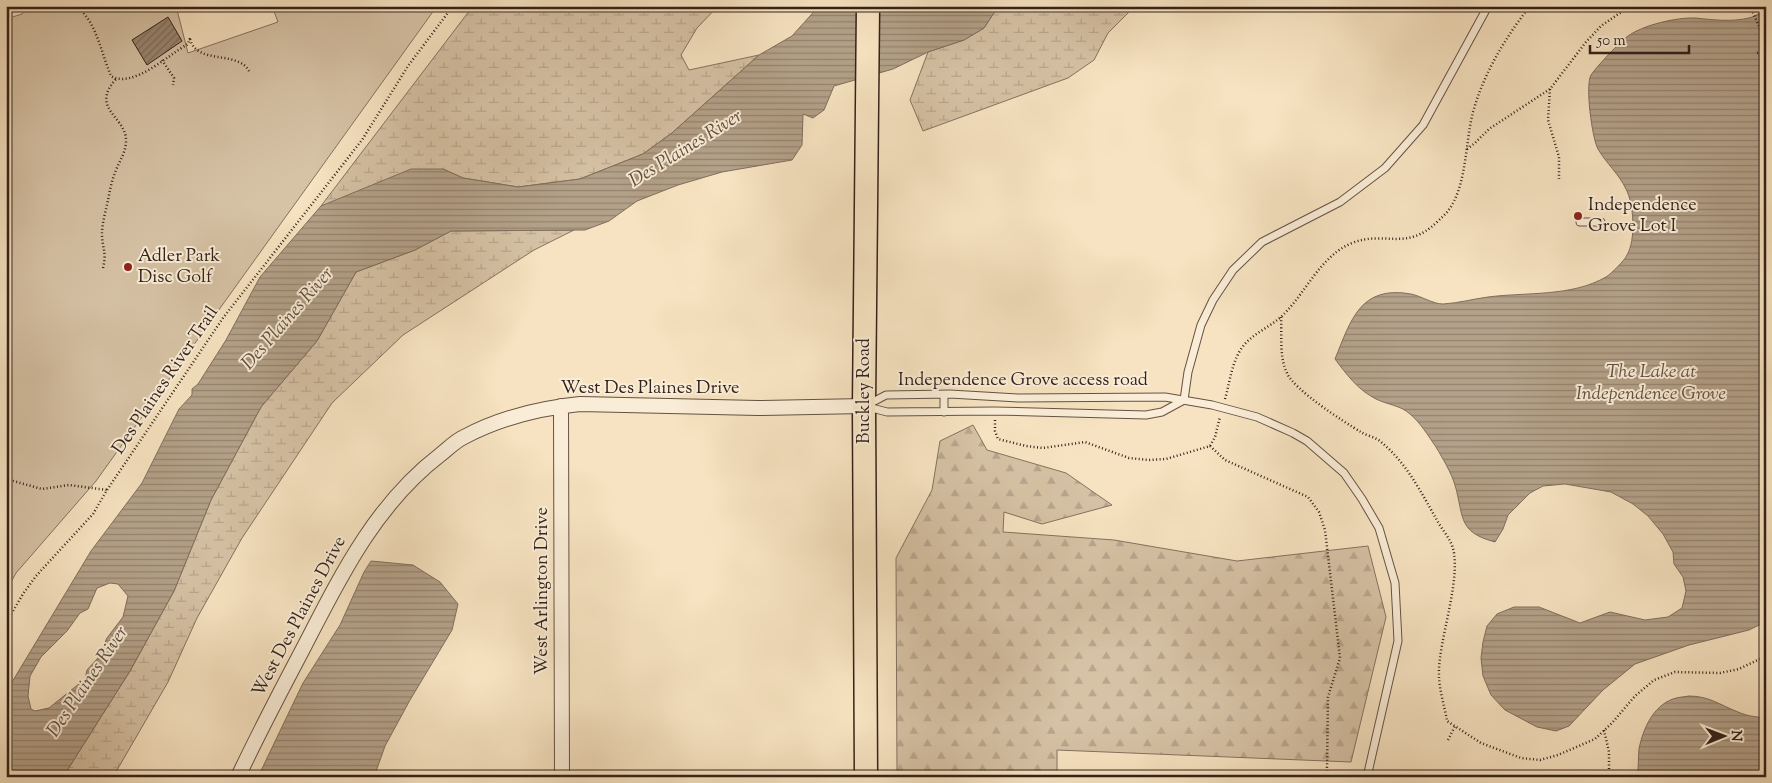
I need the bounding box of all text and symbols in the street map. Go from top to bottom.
scale bar [1590,22,1688,54]
text: 50 m [1596,31,1626,52]
water label: Des Plaines River [624,103,748,195]
place label: Independence Grove Lot I [1588,193,1697,240]
marker: Independence Grove Lot I [1572,210,1584,222]
place label: Adler Park Disc Golf [138,244,220,291]
marker: Adler Park Disc Golf [122,261,134,273]
water label: Des Plaines River [236,261,341,376]
street label: Des Plaines River Trail [107,302,225,460]
street label: Buckley Road [852,338,878,444]
water label: The Lake at Independence Grove [1576,359,1726,408]
street label: Independence Grove access road [898,368,1148,394]
street label: West Des Plaines Drive [561,376,739,402]
street label: West Arlington Drive [530,507,556,675]
street label: West Des Plaines Drive [247,532,353,702]
water label: Des Plaines River [41,621,135,743]
north arrow [1700,710,1750,760]
text: N [1725,730,1745,742]

